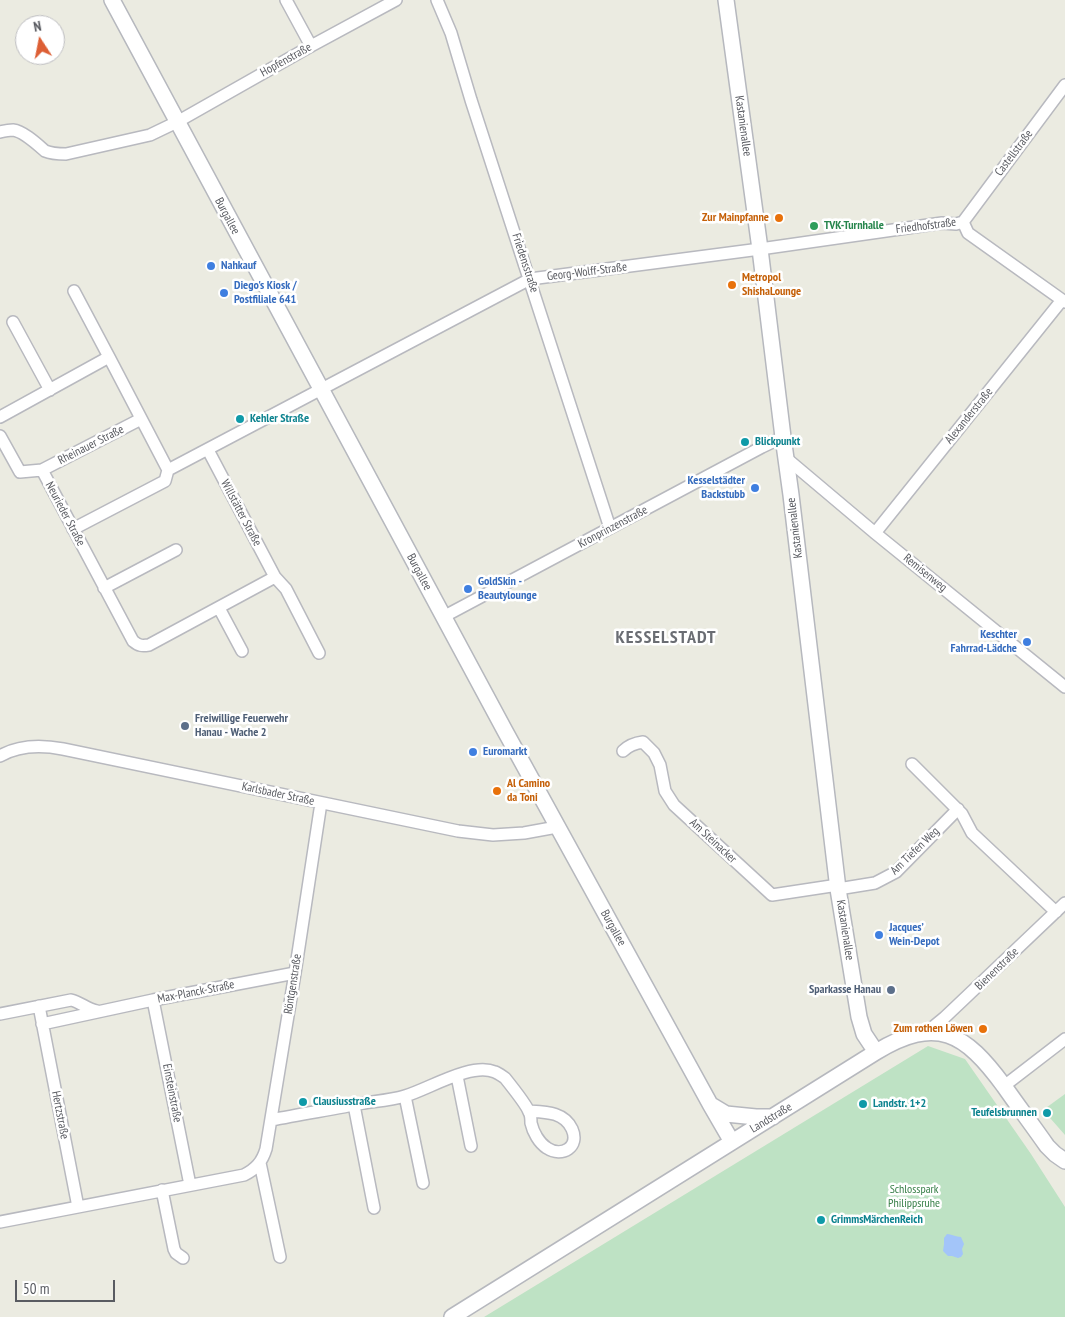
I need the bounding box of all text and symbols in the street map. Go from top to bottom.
north arrow [15,15,65,65]
text: N [32,17,43,36]
street label: Hopfenstraße [258,40,314,80]
street label: Kastanienallee [732,95,754,157]
street label: Castellstraße [992,127,1036,179]
street label: Burgallee [211,195,243,237]
place label: Zur Mainpfanne [702,211,769,225]
marker: Zur Mainpfanne [773,212,785,224]
street label: Friedhofstraße [895,215,957,237]
place label: TVK-Turnhalle [824,219,884,233]
marker: TVK-Turnhalle [808,220,820,232]
street label: Friedensstraße [509,232,541,294]
place label: Nahkauf [221,259,256,273]
marker: Nahkauf [205,260,217,272]
street label: Georg-Wolff-Straße [546,260,628,284]
place label: Metropol ShishaLounge [742,271,801,299]
place label: Diego's Kiosk / Postfiliale 641 [234,279,297,307]
marker: Metropol ShishaLounge [726,279,738,291]
marker: Diego's Kiosk / Postfiliale 641 [218,287,230,299]
street label: Alexanderstraße [942,385,996,447]
place label: Kehler Straße [250,412,309,426]
marker: Kehler Straße [234,413,246,425]
street label: Rheinauer Straße [56,422,126,468]
place label: Blickpunkt [755,435,800,449]
marker: Blickpunkt [739,436,751,448]
place label: Kesselstädter Backstubb [688,474,745,502]
street label: Willstätter Straße [217,477,265,549]
street label: Neurieder Straße [42,479,88,549]
marker: Kesselstädter Backstubb [749,482,761,494]
street label: Kastanienallee [784,497,806,559]
street label: Kronprinzenstraße [576,503,650,551]
street label: Burgallee [403,551,435,593]
street label: Remisenweg [900,551,950,595]
place label: GoldSkin - Beautylounge [478,575,537,603]
marker: GoldSkin - Beautylounge [462,583,474,595]
district label: KESSELSTADT [614,627,718,649]
place label: Keschter Fahrrad-Lädche [951,628,1017,656]
marker: Keschter Fahrrad-Lädche [1021,636,1033,648]
place label: Freiwillige Feuerwehr Hanau - Wache 2 [195,712,288,740]
marker: Freiwillige Feuerwehr Hanau - Wache 2 [179,720,191,732]
place label: Euromarkt [483,745,527,759]
marker: Euromarkt [467,746,479,758]
place label: Al Camino da Toni [507,777,550,805]
street label: Karlsbader Straße [240,779,316,809]
marker: Al Camino da Toni [491,785,503,797]
street label: Am Steinacker [686,816,740,866]
street label: Am Tiefen Weg [888,824,942,878]
street label: Kastanienallee [833,899,857,961]
street label: Burgallee [597,907,629,949]
place label: Jacques’ Wein-Depot [889,921,940,949]
marker: Jacques’ Wein-Depot [873,929,885,941]
street label: Bienenstraße [972,945,1022,993]
street label: Röntgenstraße [281,953,305,1015]
street label: Max-Planck-Straße [156,977,236,1007]
place label: Sparkasse Hanau [809,983,881,997]
marker: Sparkasse Hanau [885,984,897,996]
place label: Zum rothen Löwen [894,1022,973,1036]
marker: Zum rothen Löwen [977,1023,989,1035]
street label: Einsteinstraße [159,1062,185,1124]
street label: Hertzstraße [48,1090,72,1140]
place label: Clausiusstraße [313,1095,376,1109]
marker: Clausiusstraße [297,1096,309,1108]
place label: Landstr. 1+2 [873,1097,926,1111]
marker: Landstr. 1+2 [857,1098,869,1110]
street label: Landstraße [747,1100,795,1136]
place label: Teufelsbrunnen [971,1106,1037,1120]
marker: Teufelsbrunnen [1041,1107,1053,1119]
park label: Schlosspark Philippsruhe [888,1183,940,1211]
place label: GrimmsMärchenReich [831,1213,923,1227]
marker: GrimmsMärchenReich [815,1214,827,1226]
scale bar [18,1270,118,1302]
text: 50 m [23,1279,49,1298]

